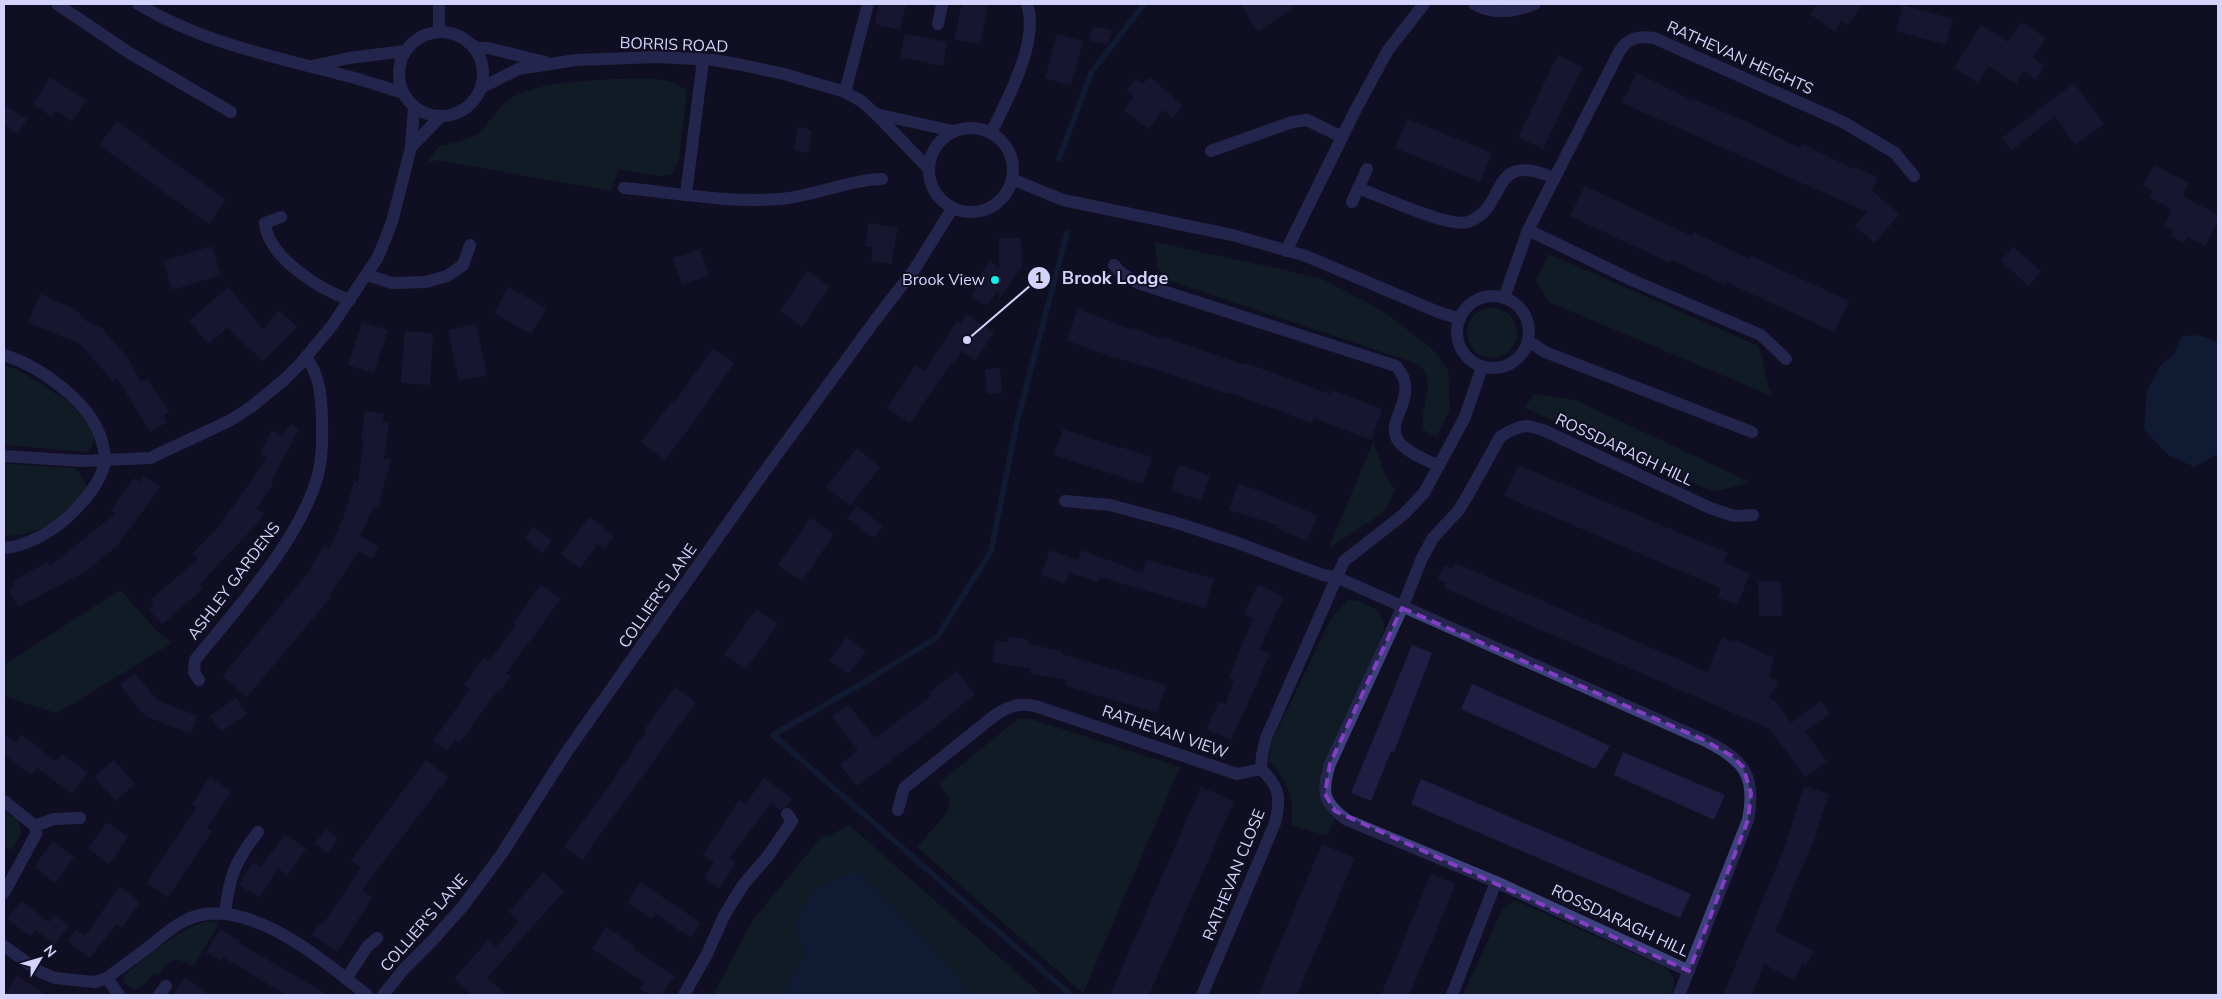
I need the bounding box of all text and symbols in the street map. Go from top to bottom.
street label: RATHEVAN HEIGHTS [1663,16,1817,100]
street label: BORRIS ROAD [619,32,729,58]
callout: Brook Lodge [1027,261,1178,294]
text: Brook Lodge [1062,266,1168,290]
text: 1 [1034,268,1044,288]
place label: Brook View [902,269,986,291]
marker: Brook View [989,274,1001,286]
street label: ROSSDARAGH HILL [1552,408,1697,492]
street label: ASHLEY GARDENS [182,518,286,644]
street label: COLLIER'S LANE [614,539,702,653]
street label: RATHEVAN VIEW [1099,700,1231,764]
street label: RATHEVAN CLOSE [1198,806,1270,944]
street label: COLLIER'S LANE [375,869,473,977]
street label: ROSSDARAGH HILL [1548,879,1693,963]
north arrow [15,934,65,984]
text: N [39,941,61,961]

